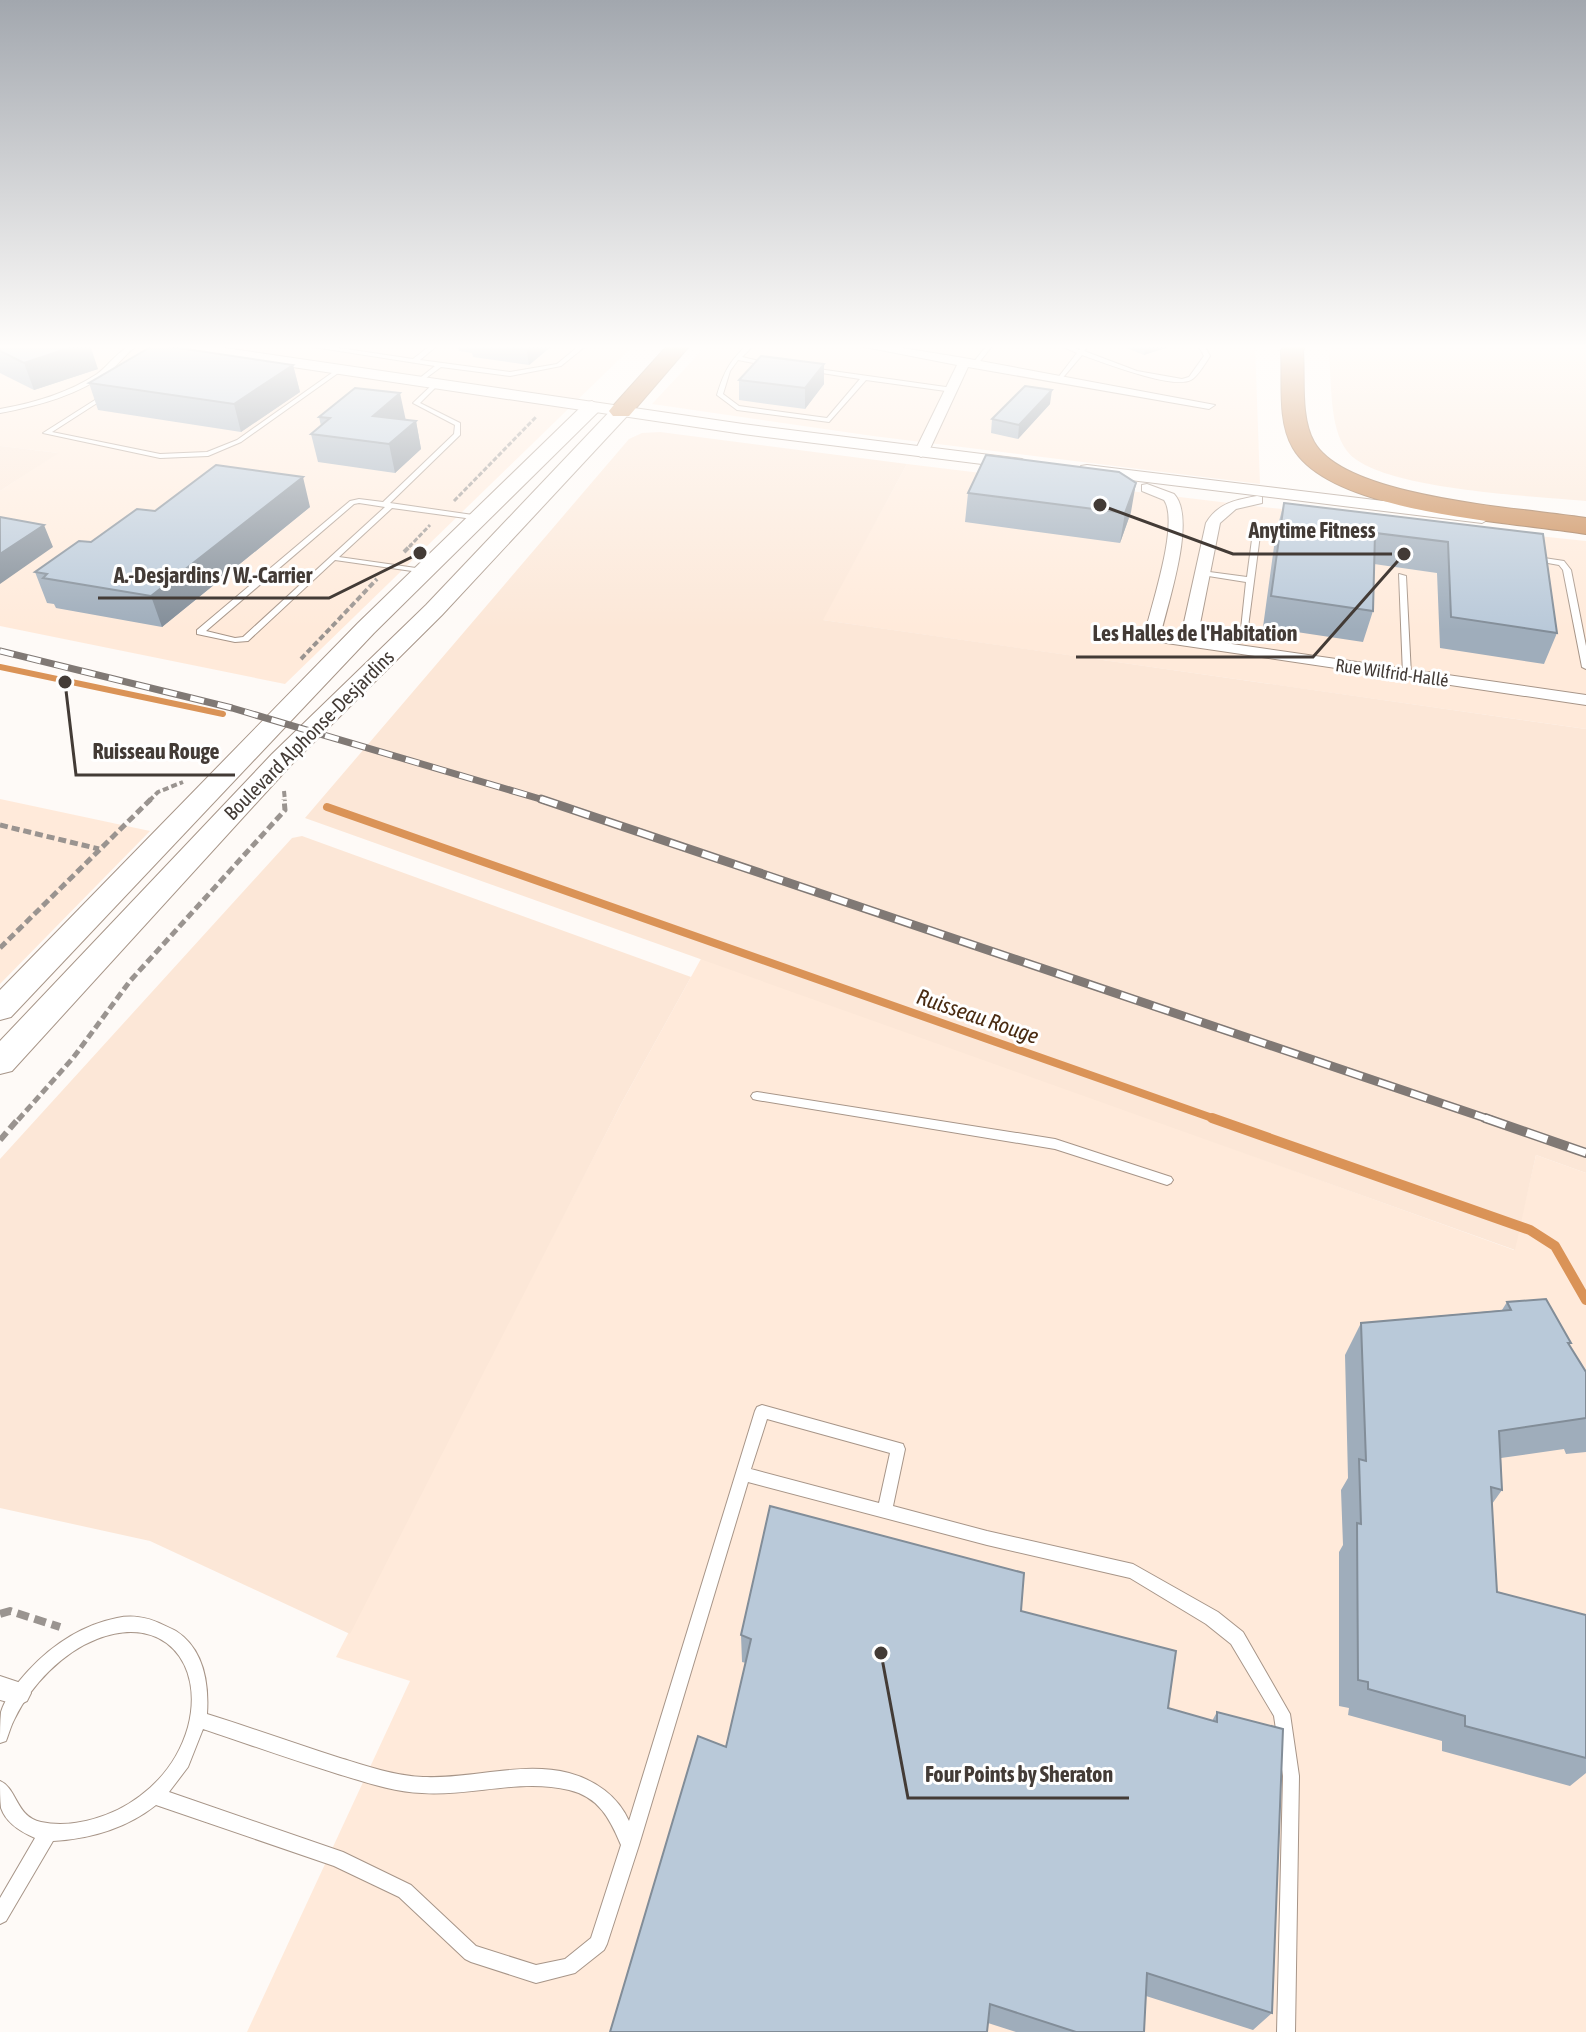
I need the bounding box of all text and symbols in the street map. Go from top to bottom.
callout: Anytime Fitness [1233,508,1392,554]
text: Anytime Fitness [1247,517,1376,543]
callout: A.-Desjardins / W.-Carrier [98,552,329,598]
text: A.-Desjardins / W.-Carrier [113,562,313,588]
callout: Les Halles de l'Habitation [1076,611,1313,657]
text: Les Halles de l'Habitation [1093,620,1297,646]
street label: Boulevard Alphonse-Desjardins [219,645,398,824]
street label: Rue Wilfrid-Hallé [1334,654,1450,691]
callout: Ruisseau Rouge [76,729,235,775]
text: Ruisseau Rouge [92,738,220,764]
water label: Ruisseau Rouge [913,983,1043,1049]
callout: Four Points by Sheraton [908,1752,1129,1798]
text: Four Points by Sheraton [925,1761,1113,1787]

